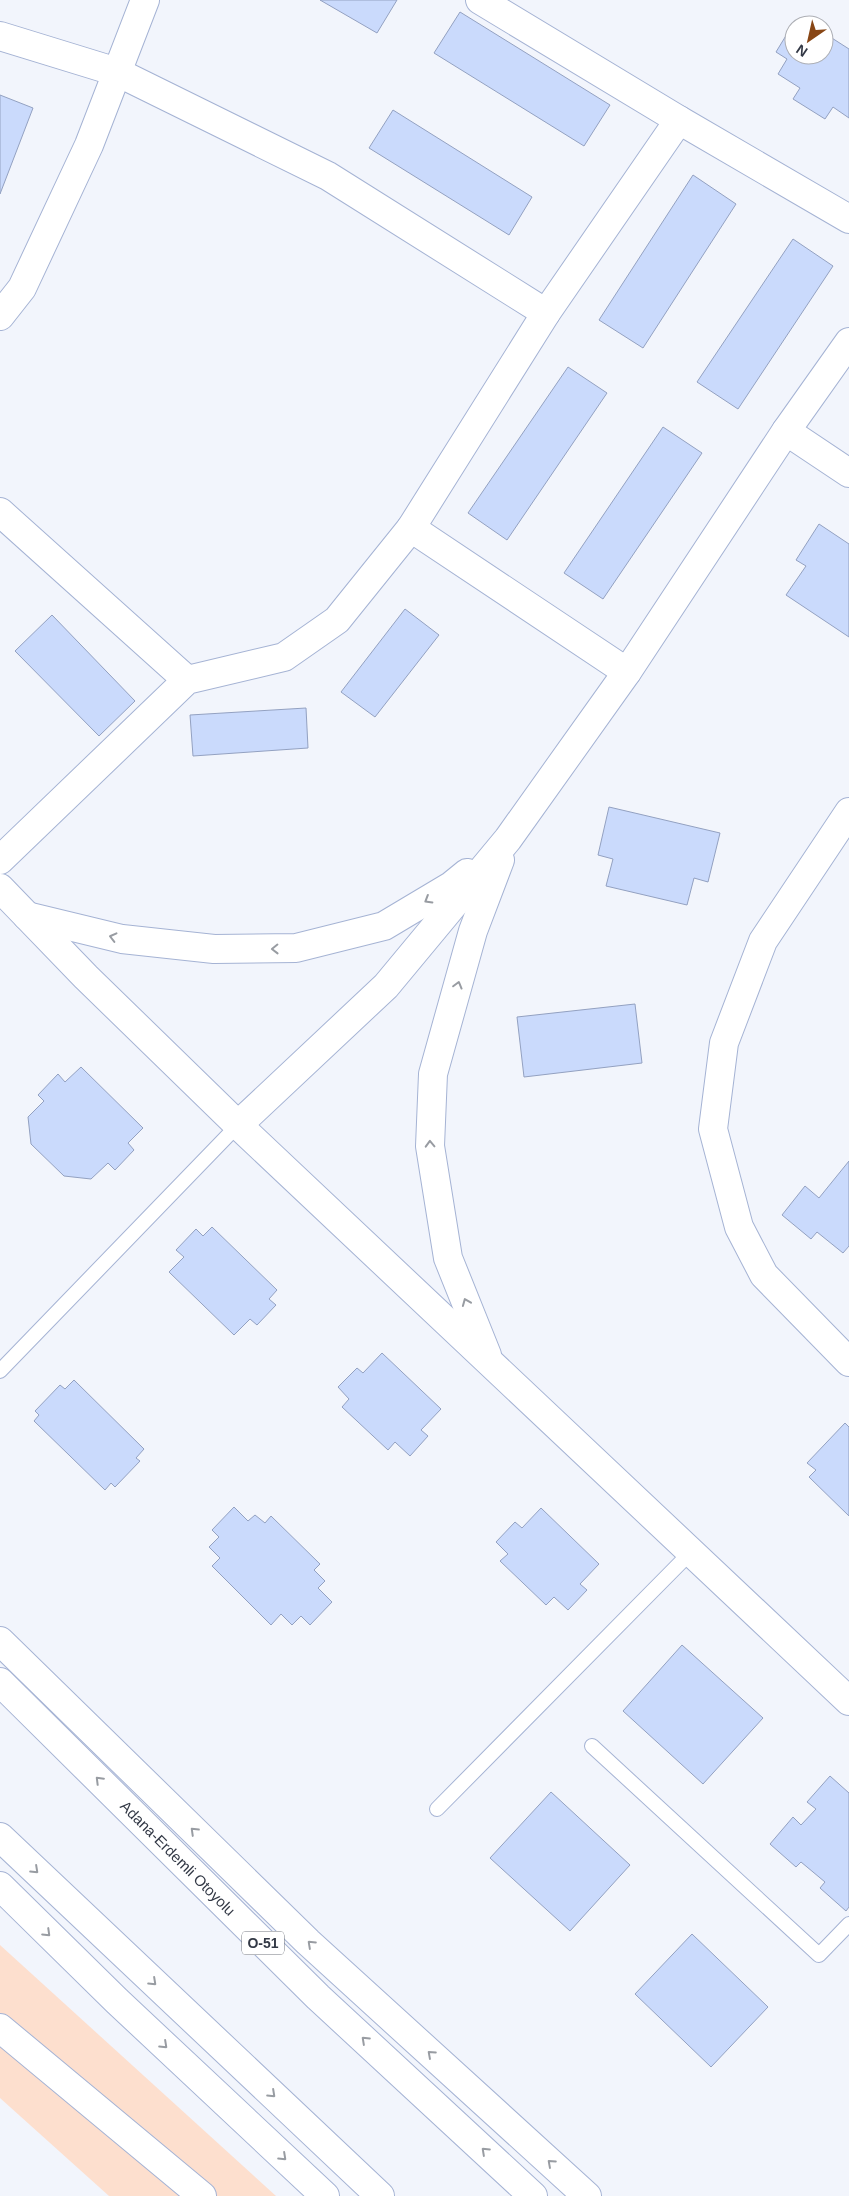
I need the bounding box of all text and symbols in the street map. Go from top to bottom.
north arrow [784,15,834,65]
text: N [793,41,810,60]
one-way arrow [424,893,433,903]
one-way arrow [109,932,118,943]
one-way arrow [271,943,279,954]
one-way arrow [452,982,462,990]
one-way arrow [425,1140,436,1148]
one-way arrow [462,1298,472,1307]
one-way arrow [96,1777,105,1786]
street label: Adana-Erdemli Otoyolu [117,1797,239,1919]
one-way arrow [191,1827,200,1836]
one-way arrow [30,1864,39,1873]
one-way arrow [42,1927,51,1936]
road number: O-51 [242,1932,284,1955]
one-way arrow [307,1941,316,1950]
one-way arrow [148,1976,157,1985]
one-way arrow [362,2037,371,2046]
one-way arrow [159,2039,168,2048]
one-way arrow [427,2050,436,2059]
one-way arrow [266,2088,275,2097]
one-way arrow [481,2148,490,2157]
one-way arrow [277,2151,286,2160]
one-way arrow [547,2160,556,2169]

